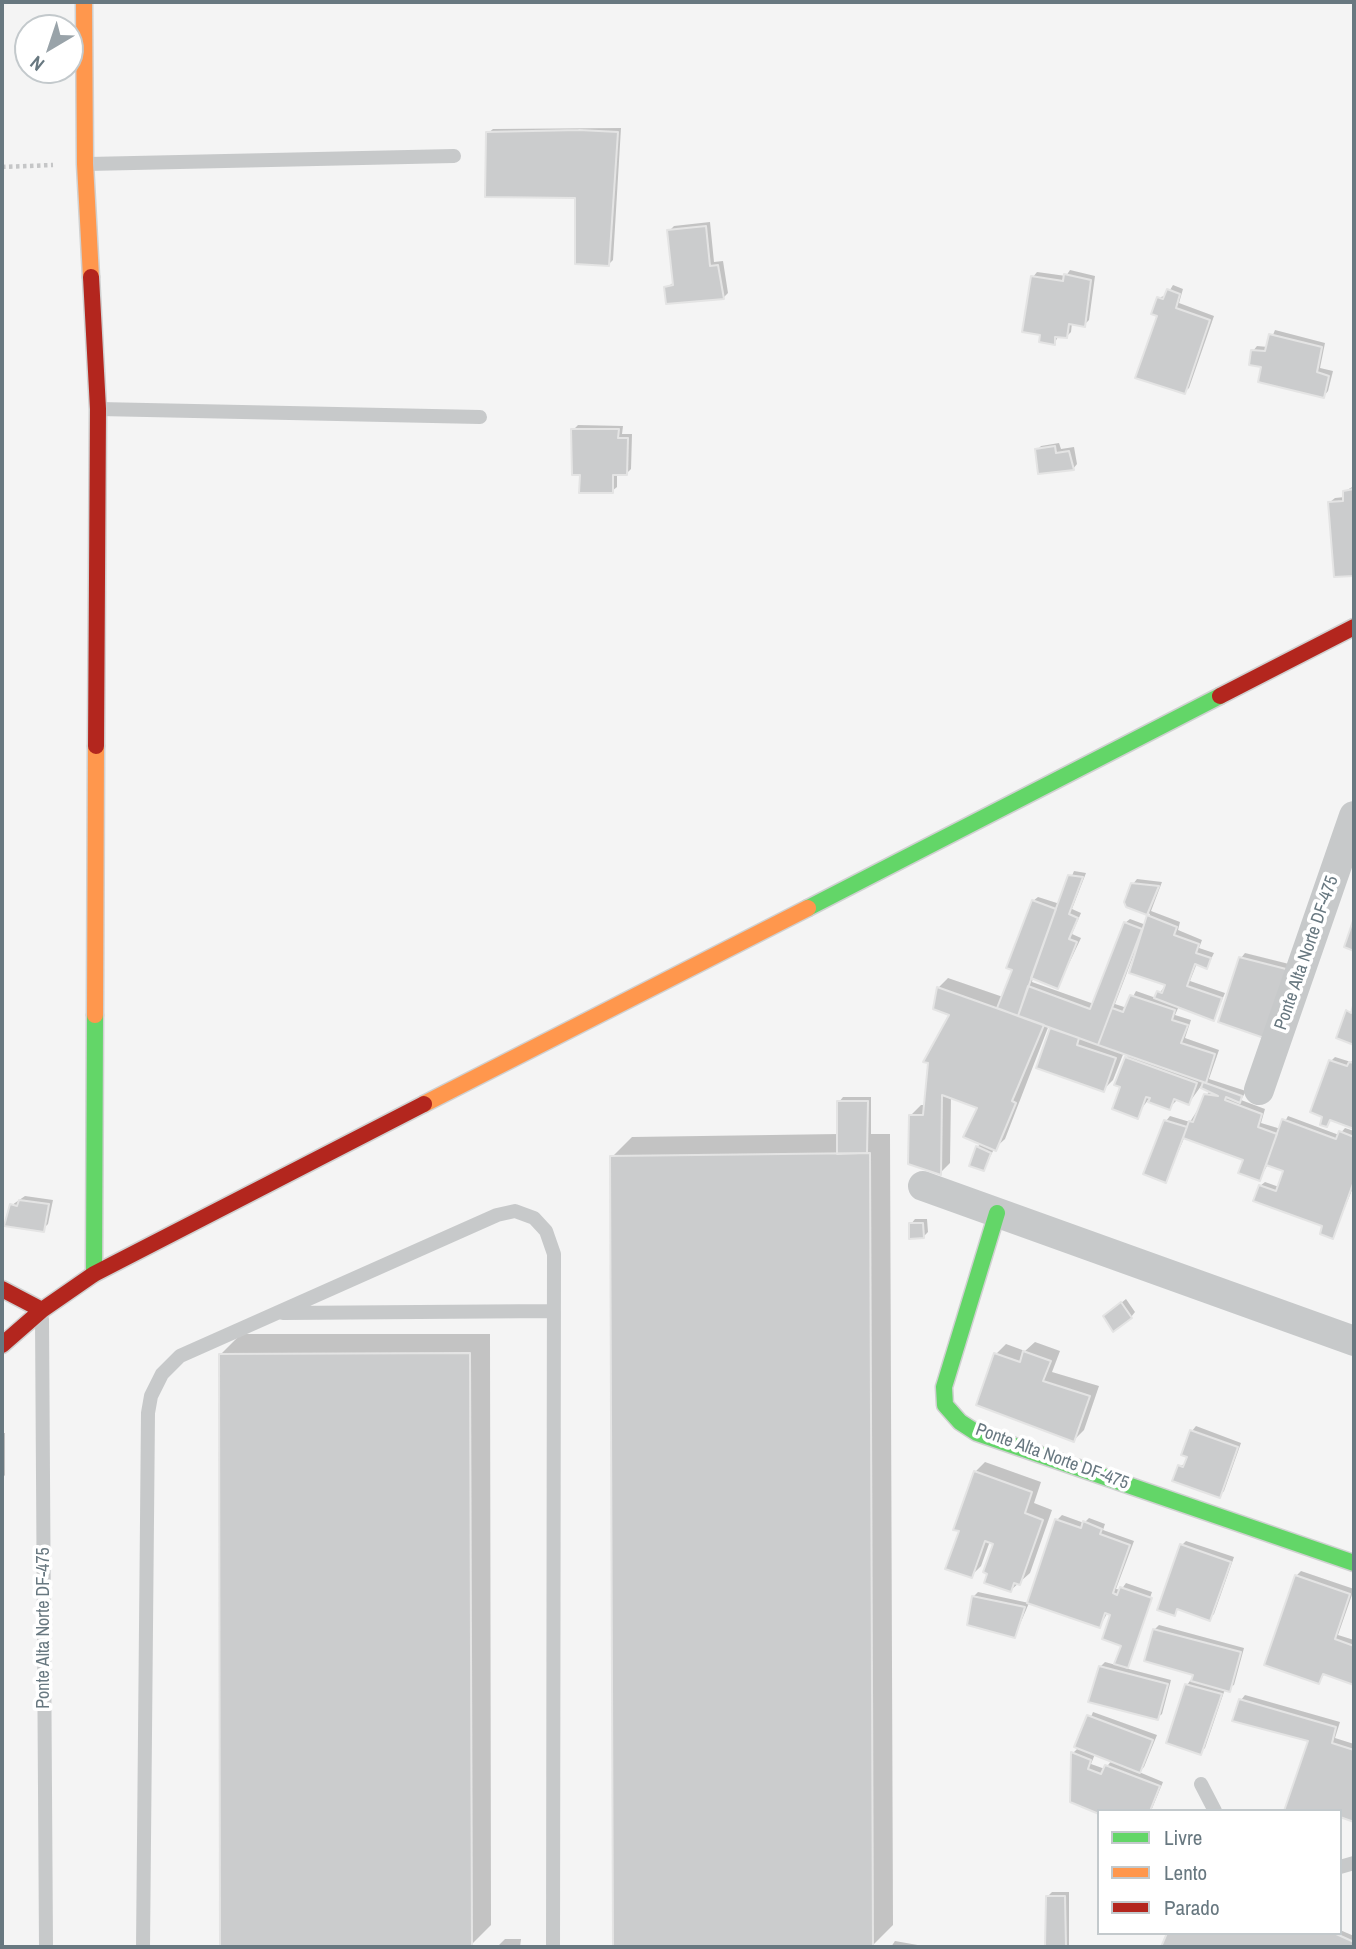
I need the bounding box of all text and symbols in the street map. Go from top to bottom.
north arrow [14,14,84,84]
text: N [24,50,50,77]
street label: Ponte Alta Norte DF-475 [1270,873,1344,1033]
street label: Ponte Alta Norte DF-475 [972,1419,1132,1495]
street label: Ponte Alta Norte DF-475 [33,1547,55,1709]
legend [1097,1809,1342,1935]
text: Livre [1164,1823,1202,1852]
text: Lento [1164,1858,1207,1887]
text: Parado [1164,1893,1220,1922]

